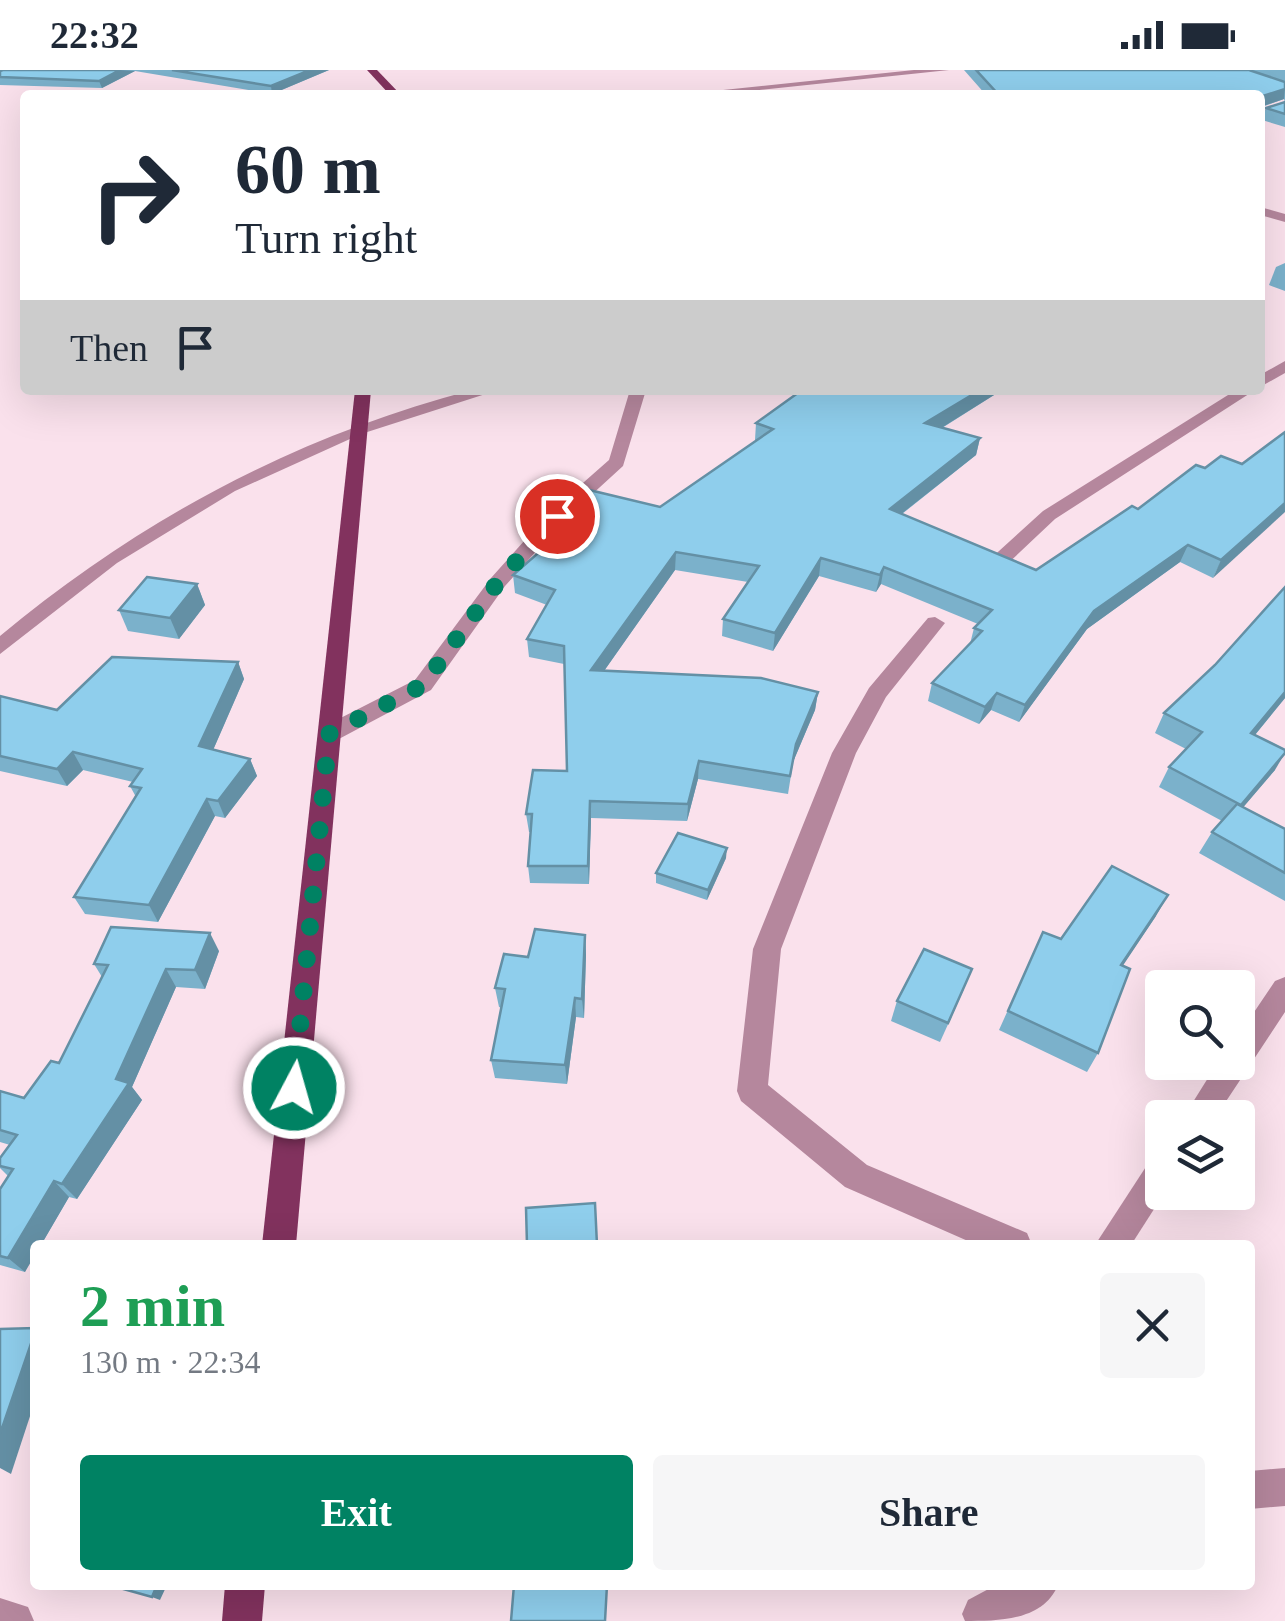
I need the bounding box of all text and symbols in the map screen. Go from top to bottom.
text: 22:32 [50,14,139,56]
icon: right [70,130,200,260]
text: 60 m [235,131,381,208]
text: Turn right [235,213,417,263]
icon: arrive [168,320,223,375]
text: Then [70,327,148,369]
pin [515,474,600,559]
icon: arrive [530,489,585,544]
map controls [1145,970,1255,1210]
button: search [1145,970,1255,1080]
position arrow [242,1036,346,1140]
button: layers [1145,1100,1255,1210]
text: 2 min [80,1273,225,1339]
button: close [1100,1273,1205,1378]
text: 130 m · 22:34 [80,1344,260,1380]
button: Exit [80,1455,633,1570]
button: Share [653,1455,1205,1570]

